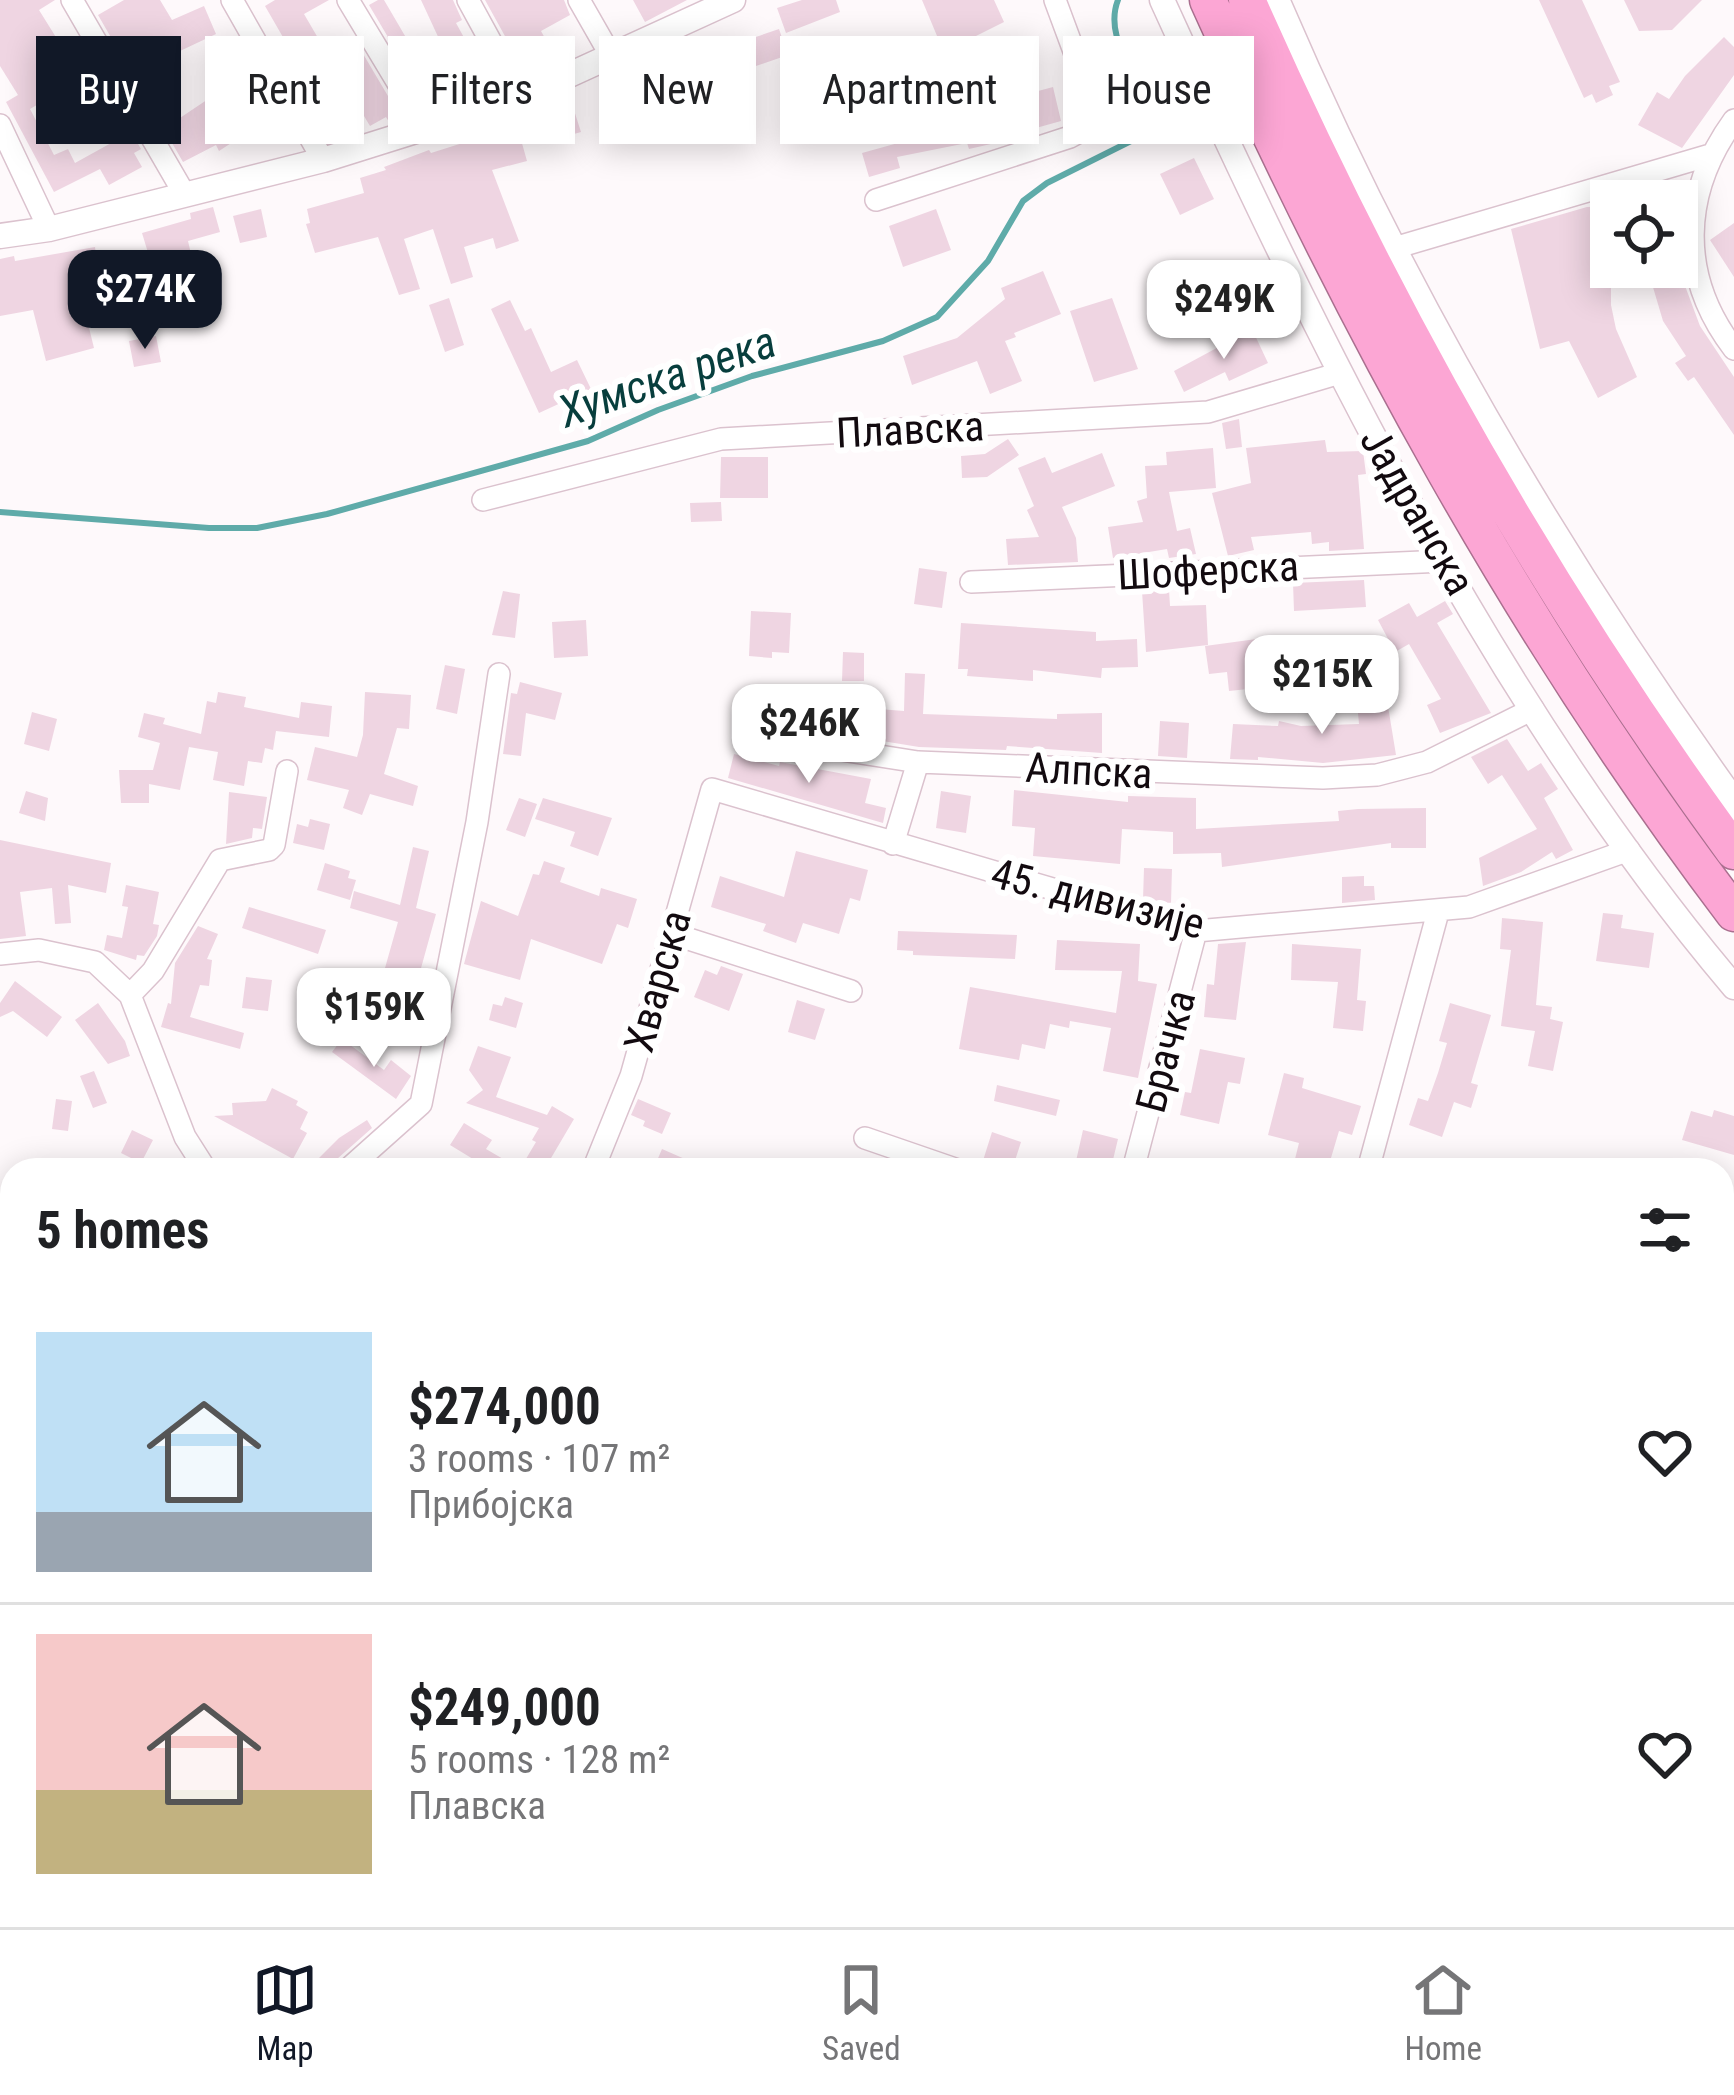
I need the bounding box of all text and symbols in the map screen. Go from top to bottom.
chip: Buy [36,36,181,144]
chip: Rent [205,36,364,144]
chip: Filters [388,36,575,144]
chip: New [599,36,756,144]
chip: Apartment [780,36,1039,144]
chip: House [1063,36,1254,144]
map controls [1590,180,1698,288]
button: locate [1590,180,1698,288]
pin: $274K [61,250,229,352]
pin: $249K [1140,260,1308,362]
text: $274K [95,266,195,312]
text: $249K [1174,276,1274,322]
water label: Хумска река [551,315,783,439]
street label: Плавска [835,401,985,458]
street label: Јадранска [1350,419,1485,604]
street label: Шоферска [1116,541,1300,600]
pin: $215K [1238,635,1406,737]
text: $215K [1272,651,1372,697]
pin: $246K [725,684,893,786]
text: $246K [759,700,859,746]
street label: Алпска [1024,743,1154,798]
street label: 45. дивизије [986,848,1210,949]
street label: Хварска [614,905,701,1057]
pin: $159K [290,968,458,1070]
text: $159K [324,984,424,1030]
street label: Брачка [1126,985,1205,1118]
icon: filters [1632,1197,1698,1263]
text: 5 homes [36,1201,209,1260]
text: $274,000 [408,1377,601,1436]
icon: home [132,1380,276,1524]
icon: heart [1632,1419,1698,1485]
text: 3 rooms · 107 m² [408,1436,670,1482]
text: Прибојска [408,1482,574,1528]
text: $249,000 [408,1678,601,1737]
icon: home [132,1682,276,1826]
icon: heart [1632,1721,1698,1787]
text: 5 rooms · 128 m² [408,1737,670,1783]
text: Плавска [408,1783,546,1829]
tab: Map [252,1957,318,2068]
tab: Saved [822,1957,901,2068]
tab: Home [1405,1957,1482,2068]

